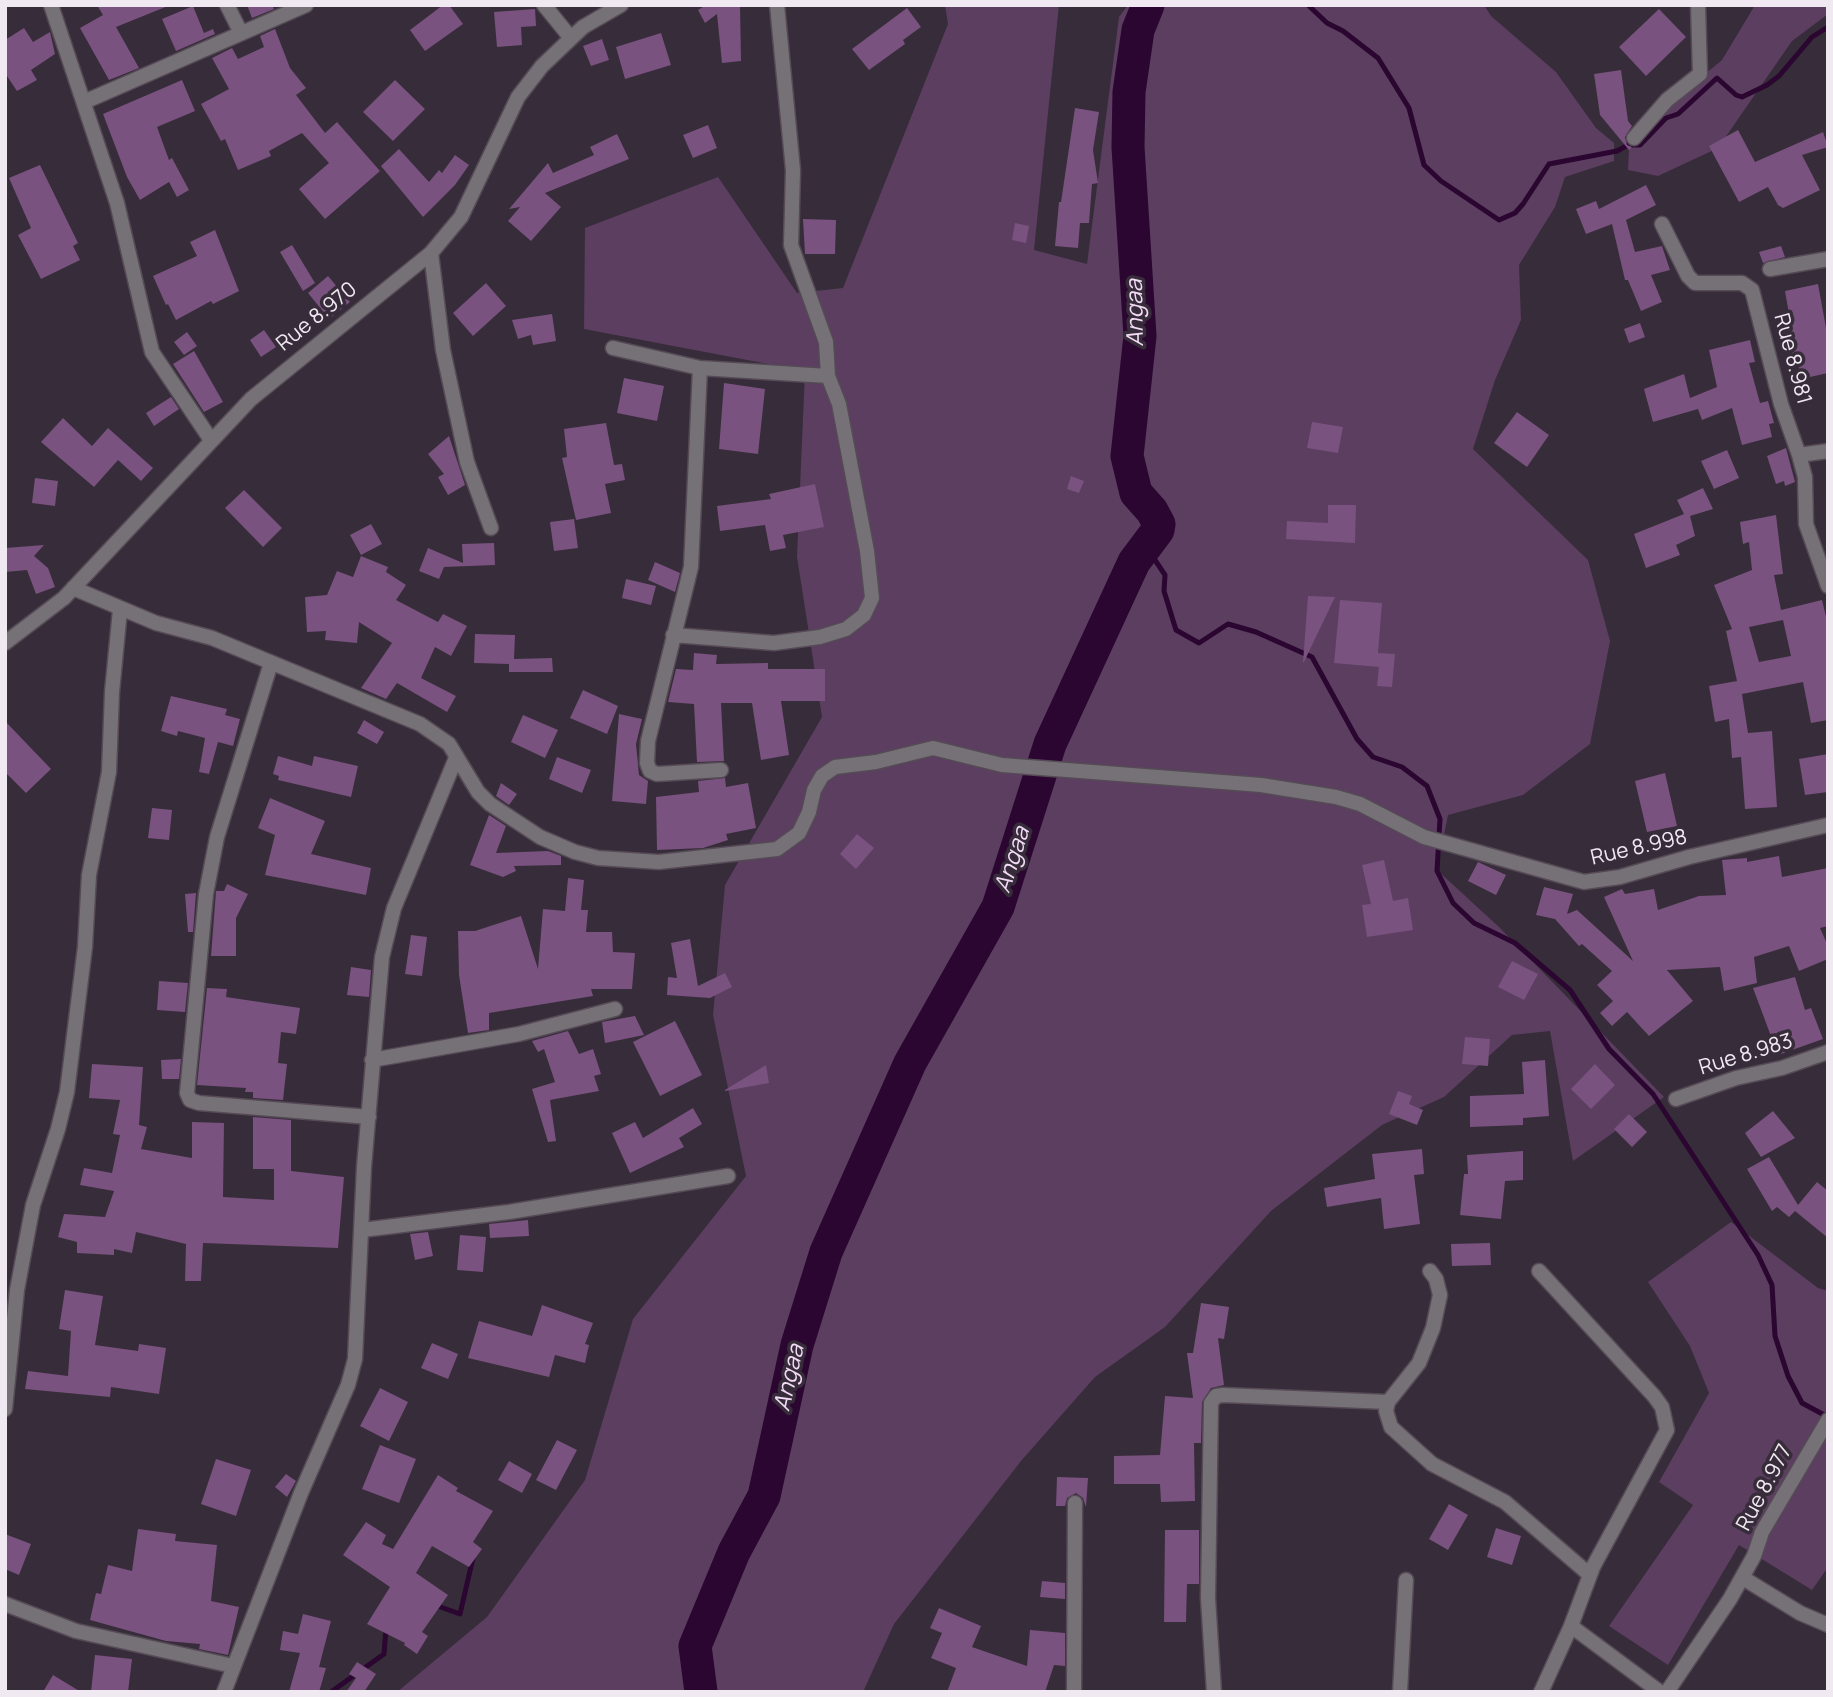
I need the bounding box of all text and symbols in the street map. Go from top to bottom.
street label: Rue 8.970 [272,277,362,357]
water label: Angaa [1122,279,1150,347]
street label: Rue 8.981 [1768,311,1816,407]
water label: Angaa [989,824,1037,896]
street label: Rue 8.998 [1588,825,1690,871]
street label: Rue 8.983 [1696,1029,1796,1081]
water label: Angaa [769,1342,811,1414]
street label: Rue 8.977 [1732,1441,1798,1535]

